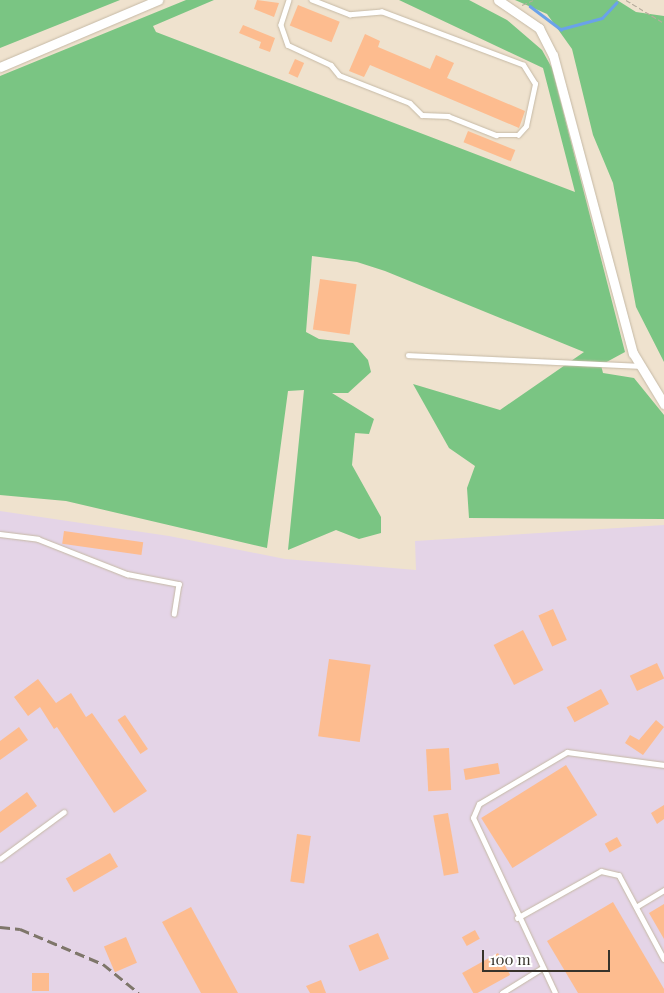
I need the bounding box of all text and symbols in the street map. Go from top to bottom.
scale bar [484,940,612,972]
text: 100 m [490,949,531,969]

